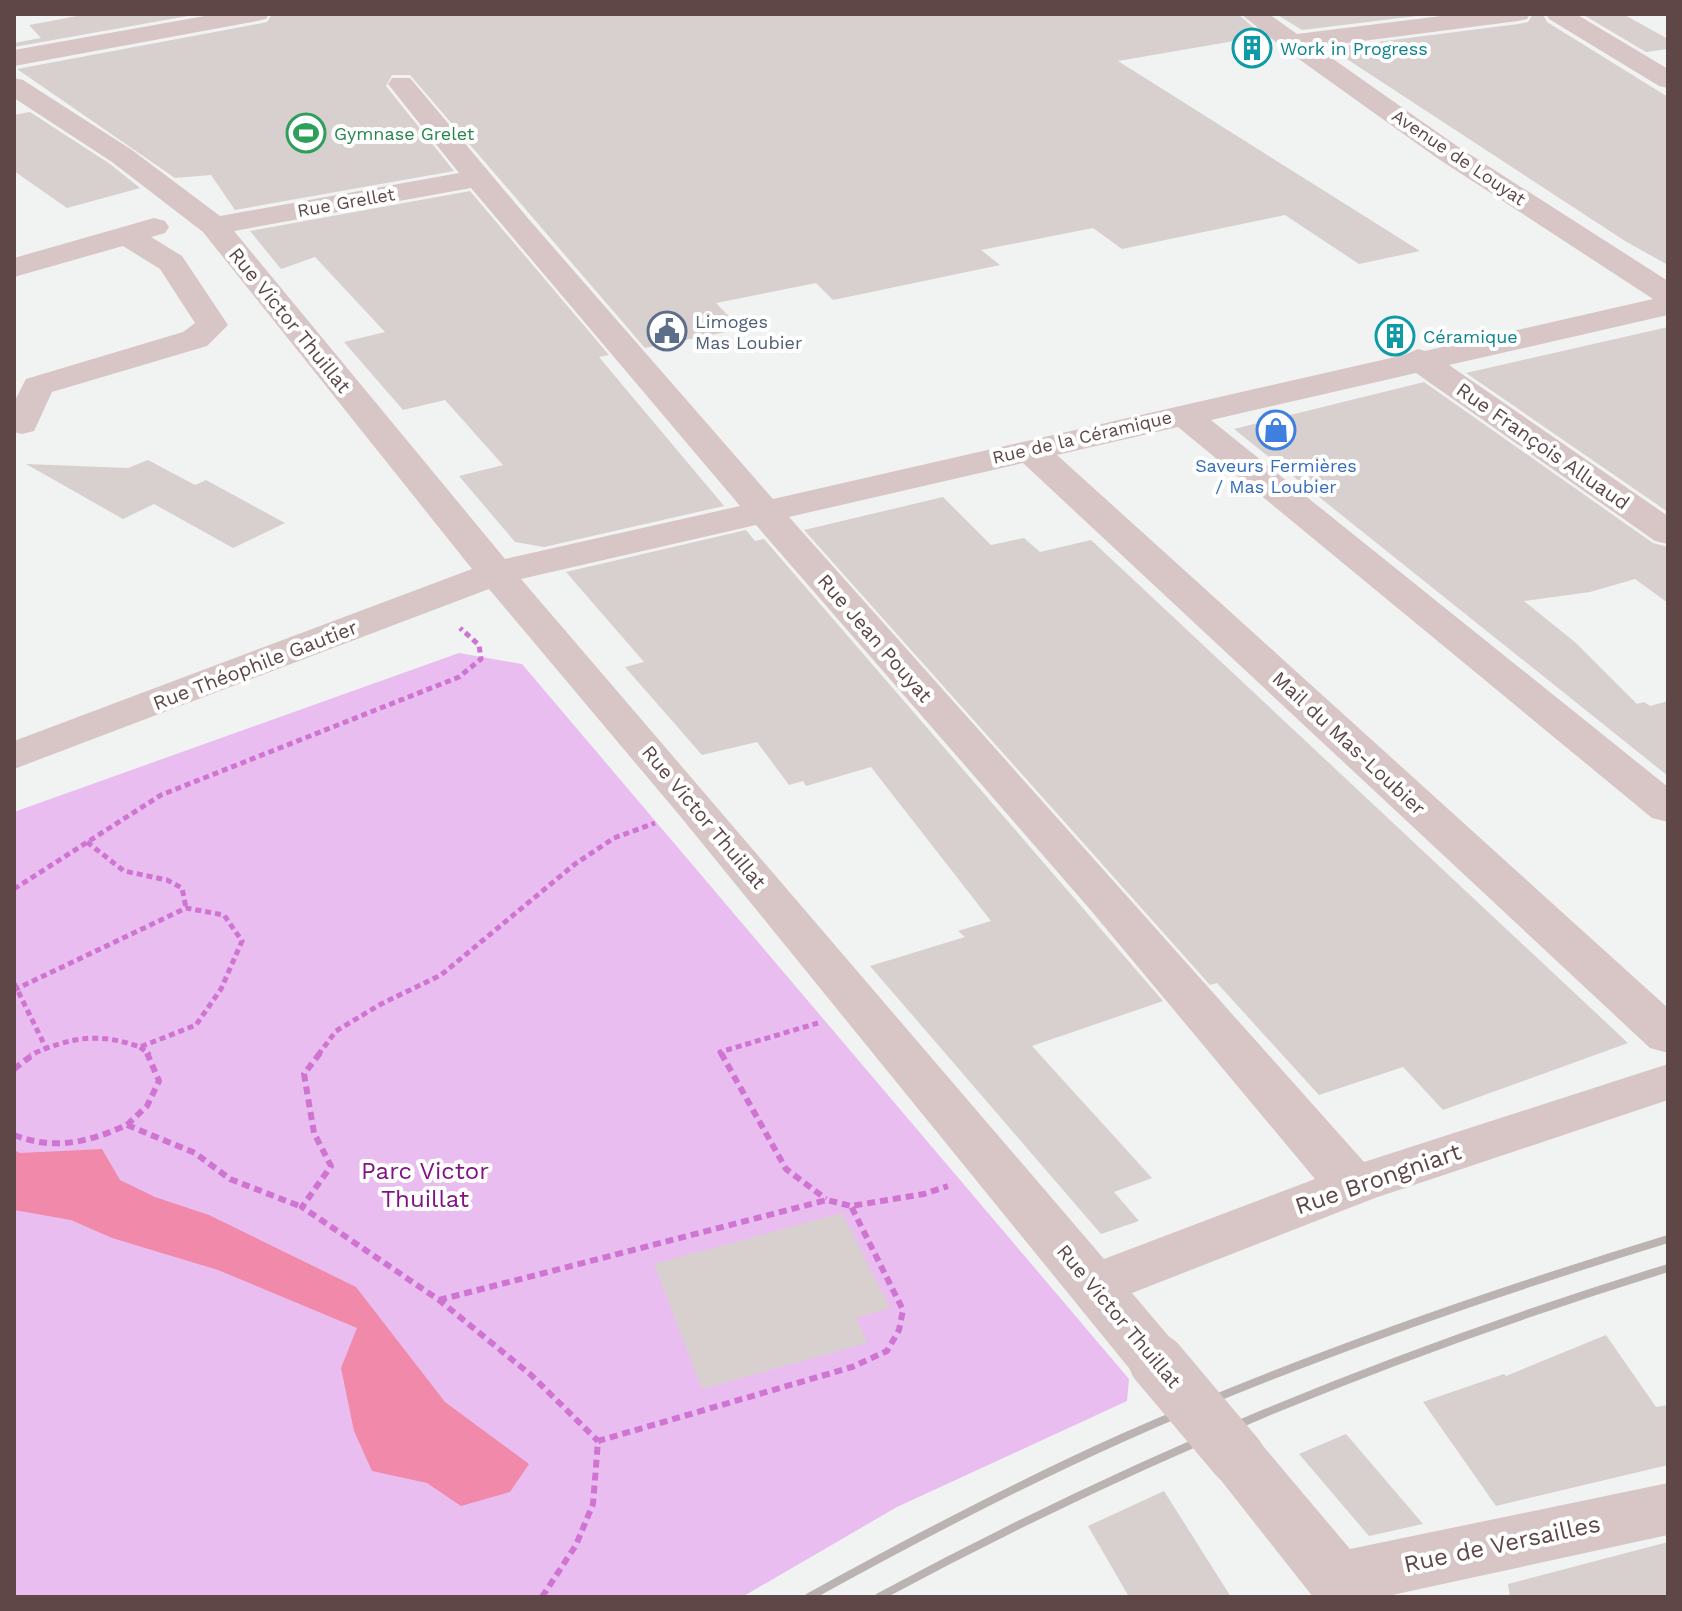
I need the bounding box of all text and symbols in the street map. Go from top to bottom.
building icon: Work in Progress [1231,27,1273,69]
place label: Work in Progress [1280,38,1428,59]
street label: Avenue de Louyat [1388,105,1530,210]
sports icon: Gymnase Grelet [285,112,327,154]
place label: Gymnase Grelet [334,123,475,144]
street label: Rue Grellet [296,183,397,221]
street label: Rue Victor Thuillat [224,242,356,398]
public building icon: Limoges Mas Loubier [646,310,688,352]
place label: Limoges Mas Loubier [695,311,802,353]
building icon: Céramique [1374,315,1416,357]
place label: Céramique [1423,326,1518,347]
street label: Rue François Alluaud [1452,377,1634,515]
street label: Rue de la Céramique [990,406,1174,468]
shop icon: Saveurs Fermières / Mas Loubier [1255,409,1297,451]
place label: Saveurs Fermières / Mas Loubier [1195,455,1357,497]
street label: Rue Jean Pouyat [813,569,938,708]
street label: Rue Théophile Gautier [149,615,361,715]
street label: Mail du Mas-Loubier [1268,666,1430,820]
street label: Rue Victor Thuillat [637,740,772,894]
street label: Rue Brongniart [1291,1138,1465,1220]
park label: Parc Victor Thuillat [361,1157,489,1213]
street label: Rue Victor Thuillat [1052,1239,1187,1393]
street label: Rue de Versailles [1401,1509,1603,1579]

